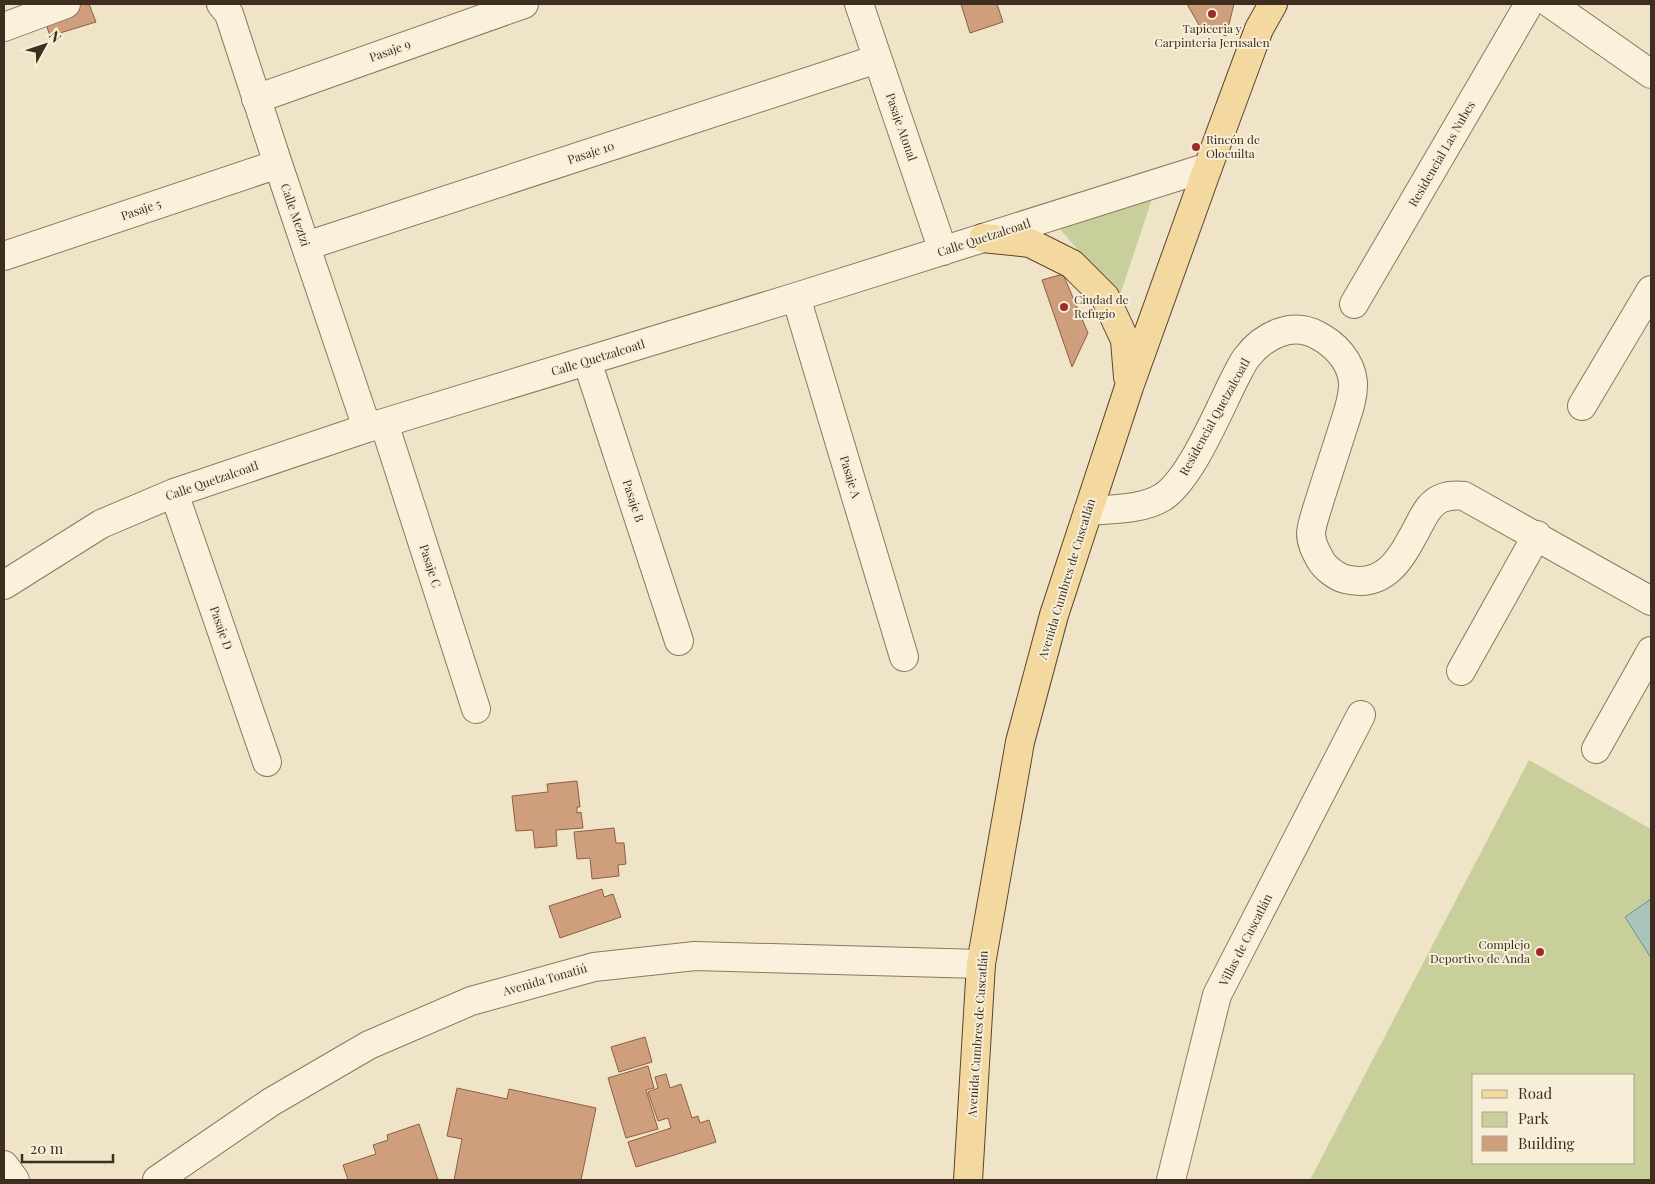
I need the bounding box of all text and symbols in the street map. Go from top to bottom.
marker: Tapiceria y Carpinteria Jerusalen [1206,8,1218,20]
north arrow [20,20,70,70]
place label: Tapiceria y Carpinteria Jerusalen [1154,20,1270,50]
text: N [45,26,66,46]
street label: Pasaje 9 [367,35,412,65]
street label: Pasaje Atonal [883,90,921,163]
street label: Residencial Las Nubes [1404,98,1478,209]
place label: Rincón de Olocuilta [1206,131,1260,161]
street label: Pasaje 10 [565,137,616,167]
marker: Rincón de Olocuilta [1190,141,1202,153]
street label: Calle Meztzi [278,181,314,249]
street label: Pasaje 5 [118,195,163,223]
street label: Calle Quetzalcoatl [935,214,1033,260]
place label: Ciudad de Refugio [1074,291,1129,321]
marker: Ciudad de Refugio [1058,301,1070,313]
street label: Calle Quetzalcoatl [549,335,647,379]
street label: Residencial Quetzalcoatl [1175,354,1253,478]
street label: Pasaje A [837,453,865,500]
street label: Calle Quetzalcoatl [163,456,261,503]
street label: Pasaje B [620,477,648,524]
street label: Avenida Cumbres de Cuscatlán [1034,496,1098,662]
street label: Pasaje C [416,542,445,589]
street label: Pasaje D [207,604,237,652]
street label: Villas de Cuscatlán [1215,891,1275,989]
place label: Complejo Deportivo de Anda [1430,936,1530,966]
marker: Complejo Deportivo de Anda [1534,946,1546,958]
street label: Avenida Cumbres de Cuscatlán [963,950,991,1119]
street label: Avenida Tonatiú [500,959,589,999]
legend [1472,1074,1635,1164]
text: Road [1518,1083,1552,1103]
text: Park [1518,1108,1550,1128]
scale bar [22,1132,114,1164]
text: Building [1518,1133,1575,1153]
text: 20 m [30,1138,64,1158]

